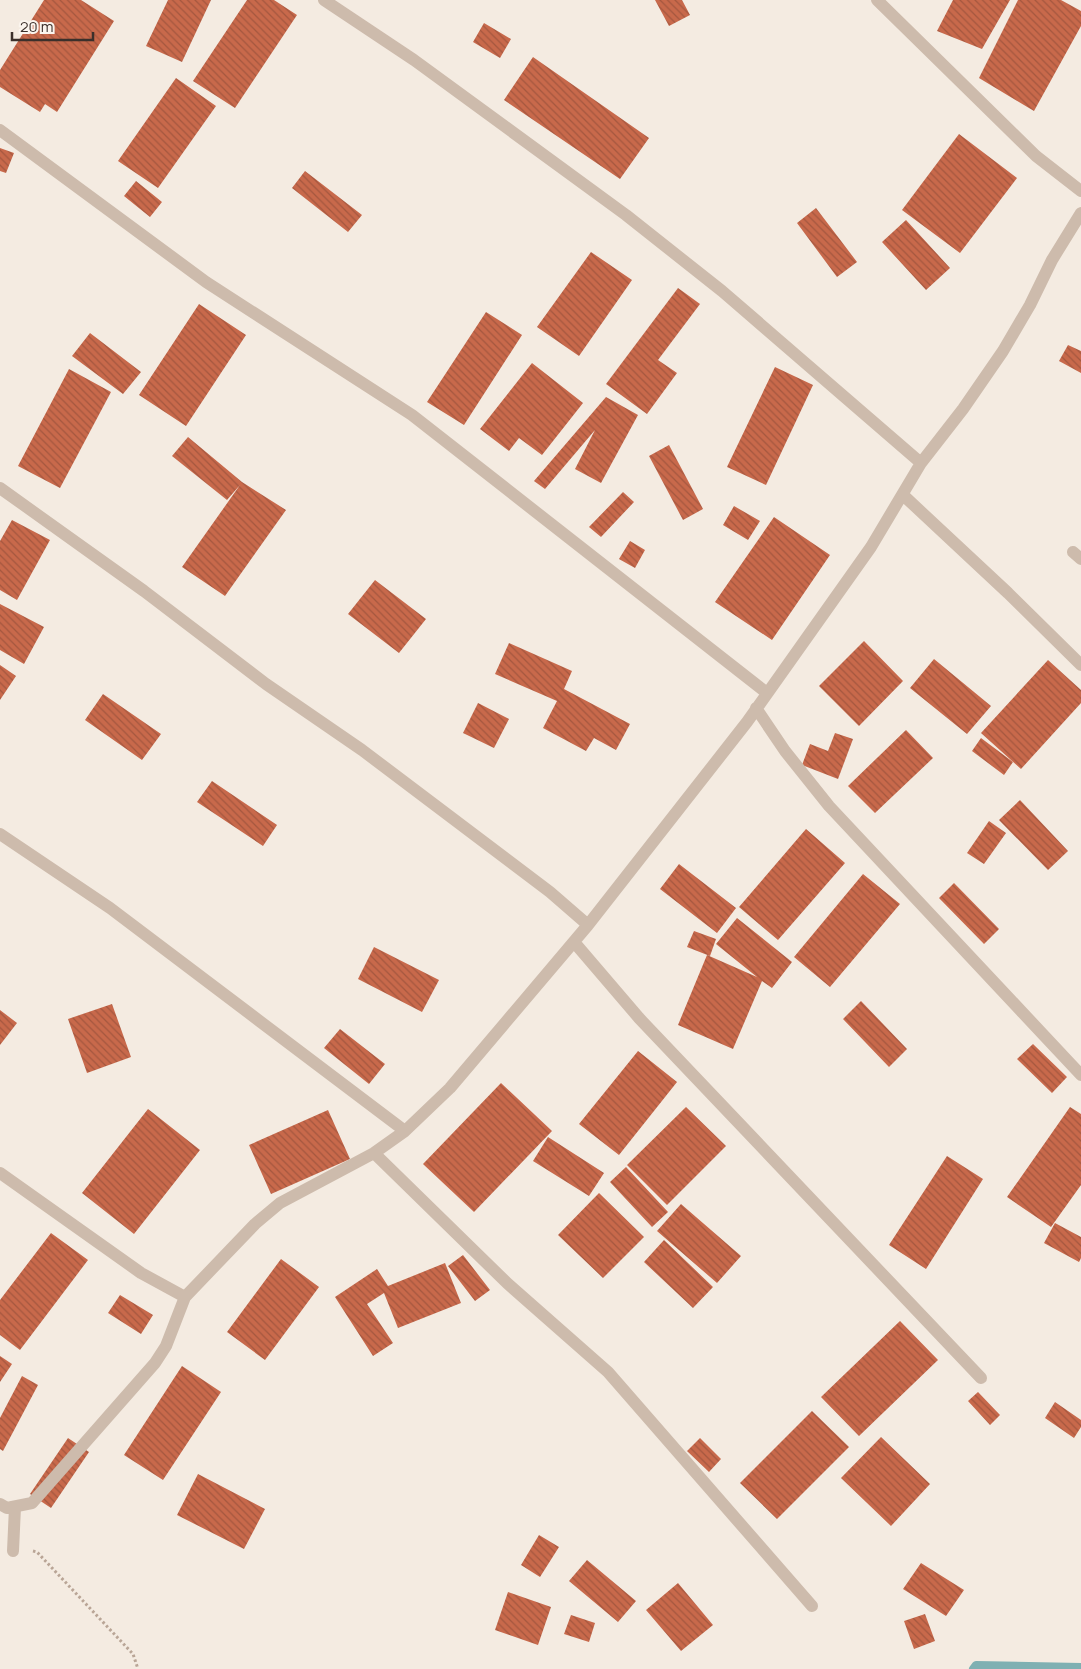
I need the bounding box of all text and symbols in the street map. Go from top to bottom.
scale bar [12,10,94,42]
text: 20 m [20,16,53,37]

